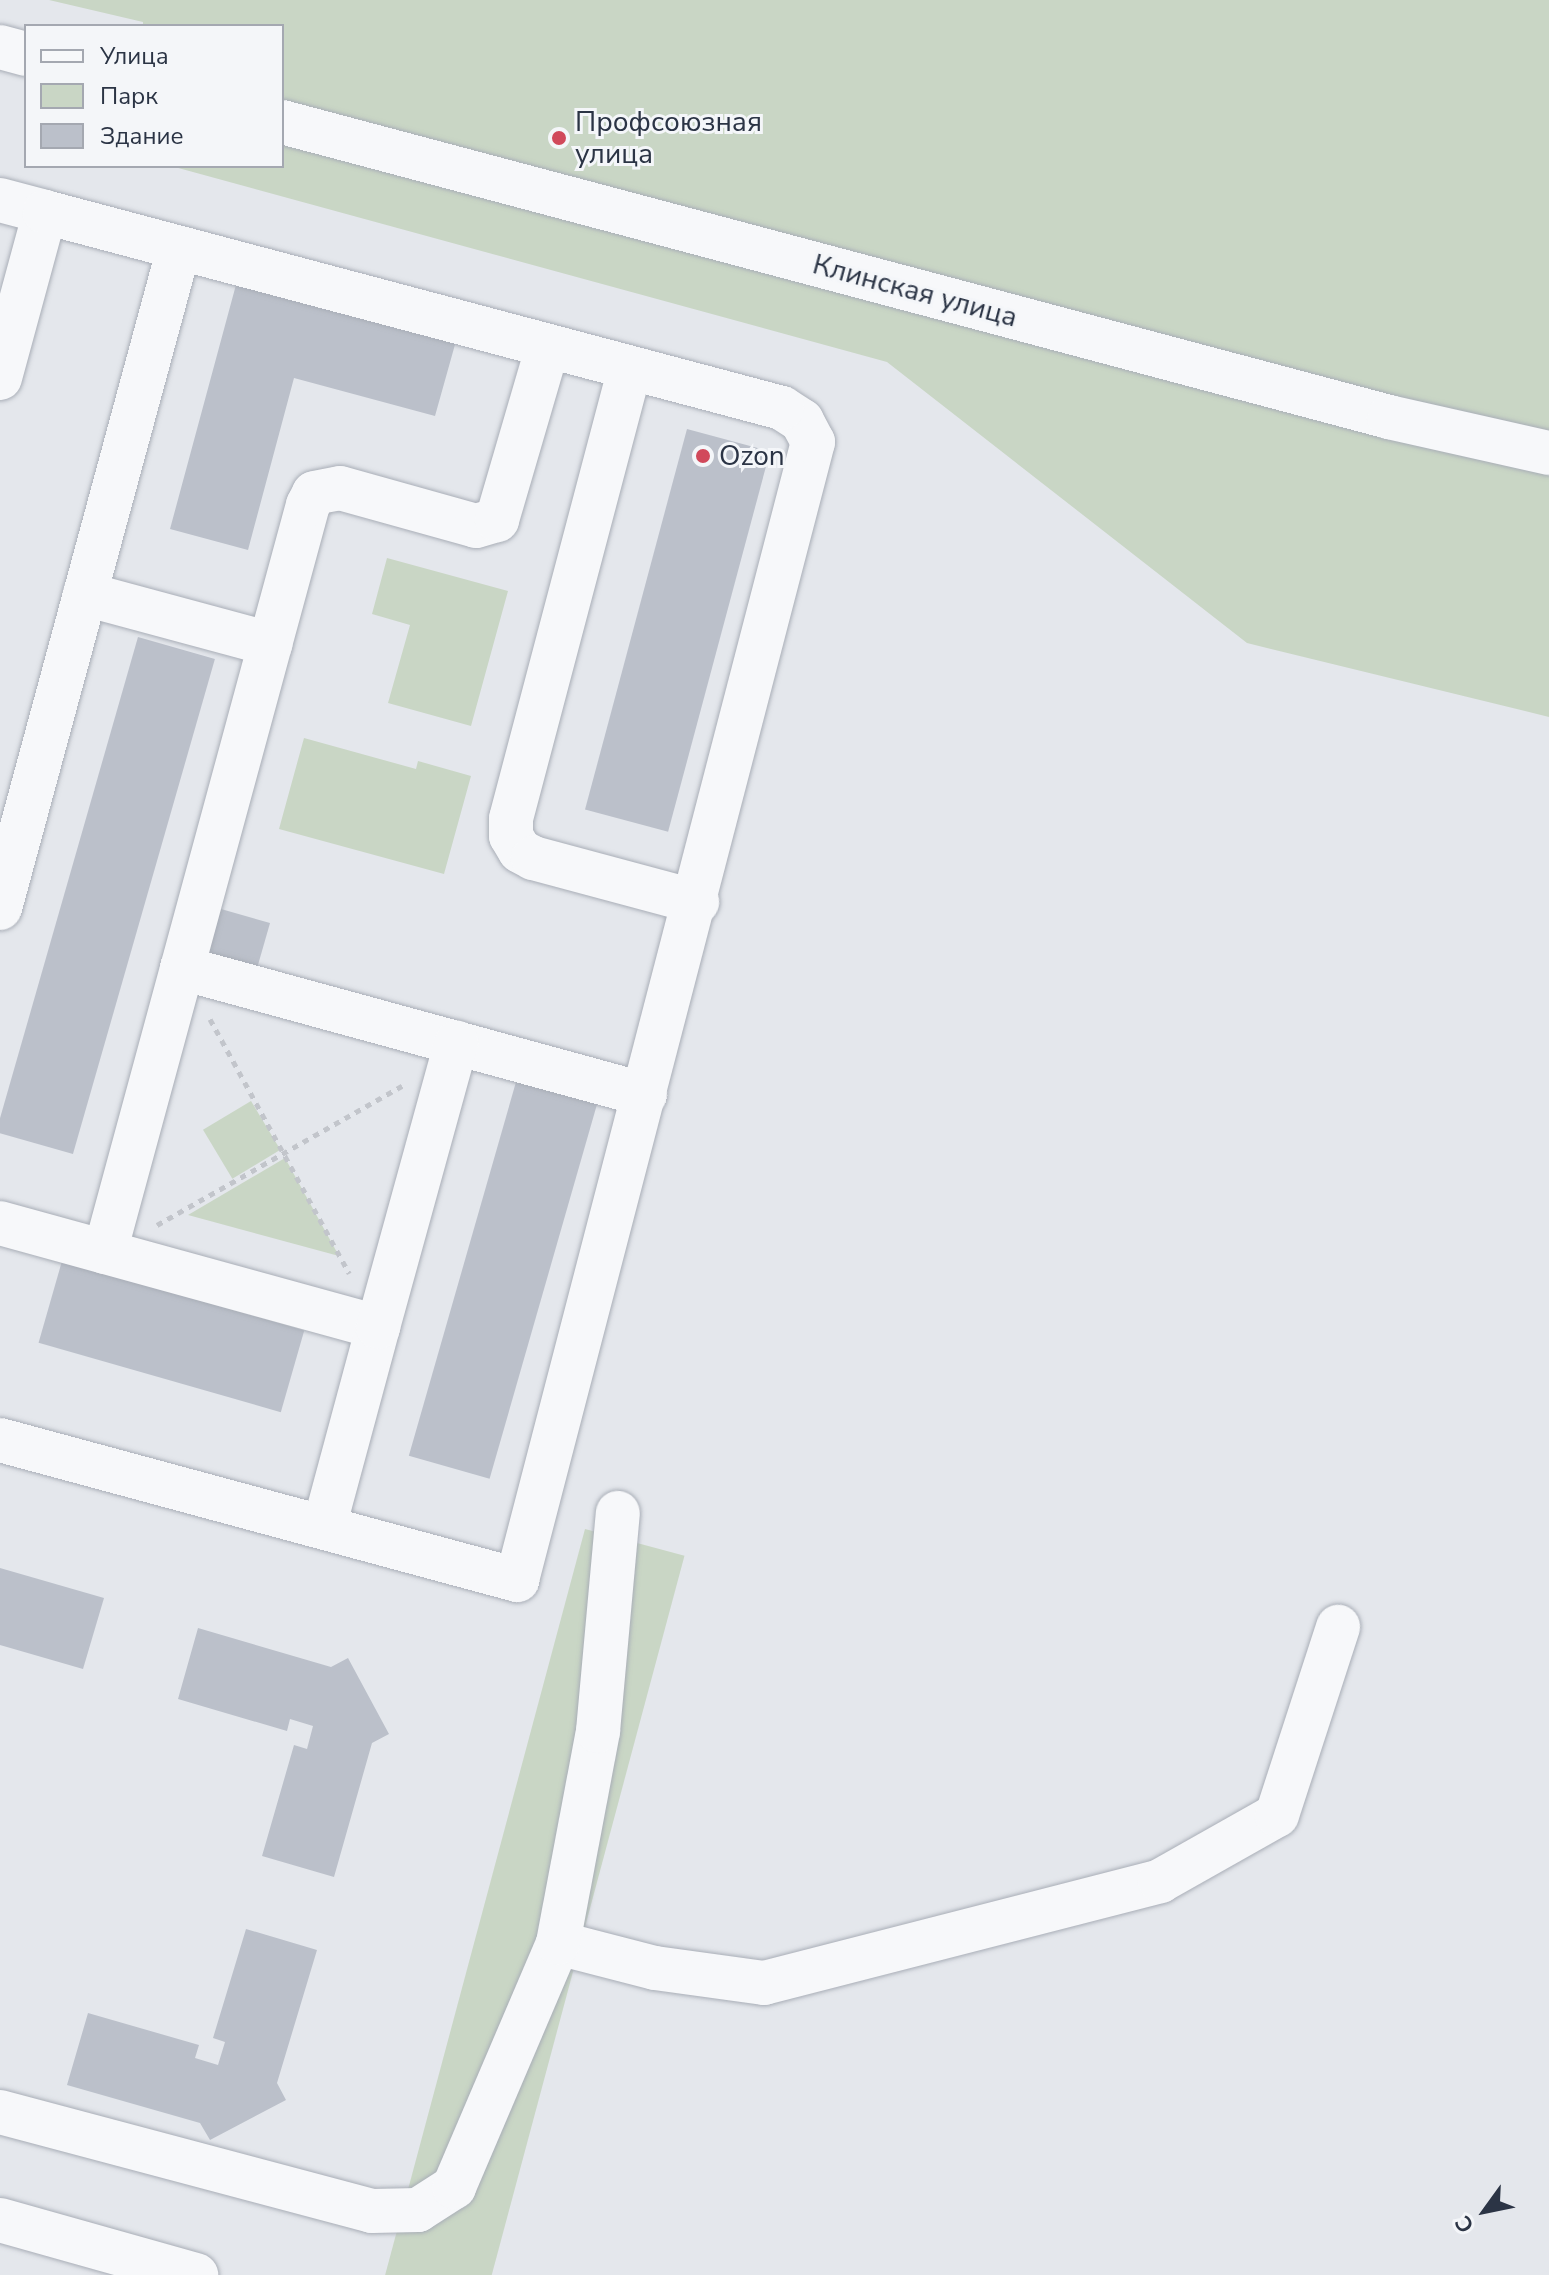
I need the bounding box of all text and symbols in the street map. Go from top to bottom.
legend [24,24,284,168]
text: Улица [100,40,169,72]
text: Парк [100,80,158,112]
place label: Профсоюзная улица [575,105,762,171]
text: Здание [100,120,184,152]
marker: Профсоюзная улица [550,129,568,147]
street label: Клинская улица [809,248,1021,334]
place label: Ozon [719,439,785,473]
marker: Ozon [694,447,712,465]
north arrow [1445,2171,1525,2251]
text: С [1448,2210,1482,2239]

